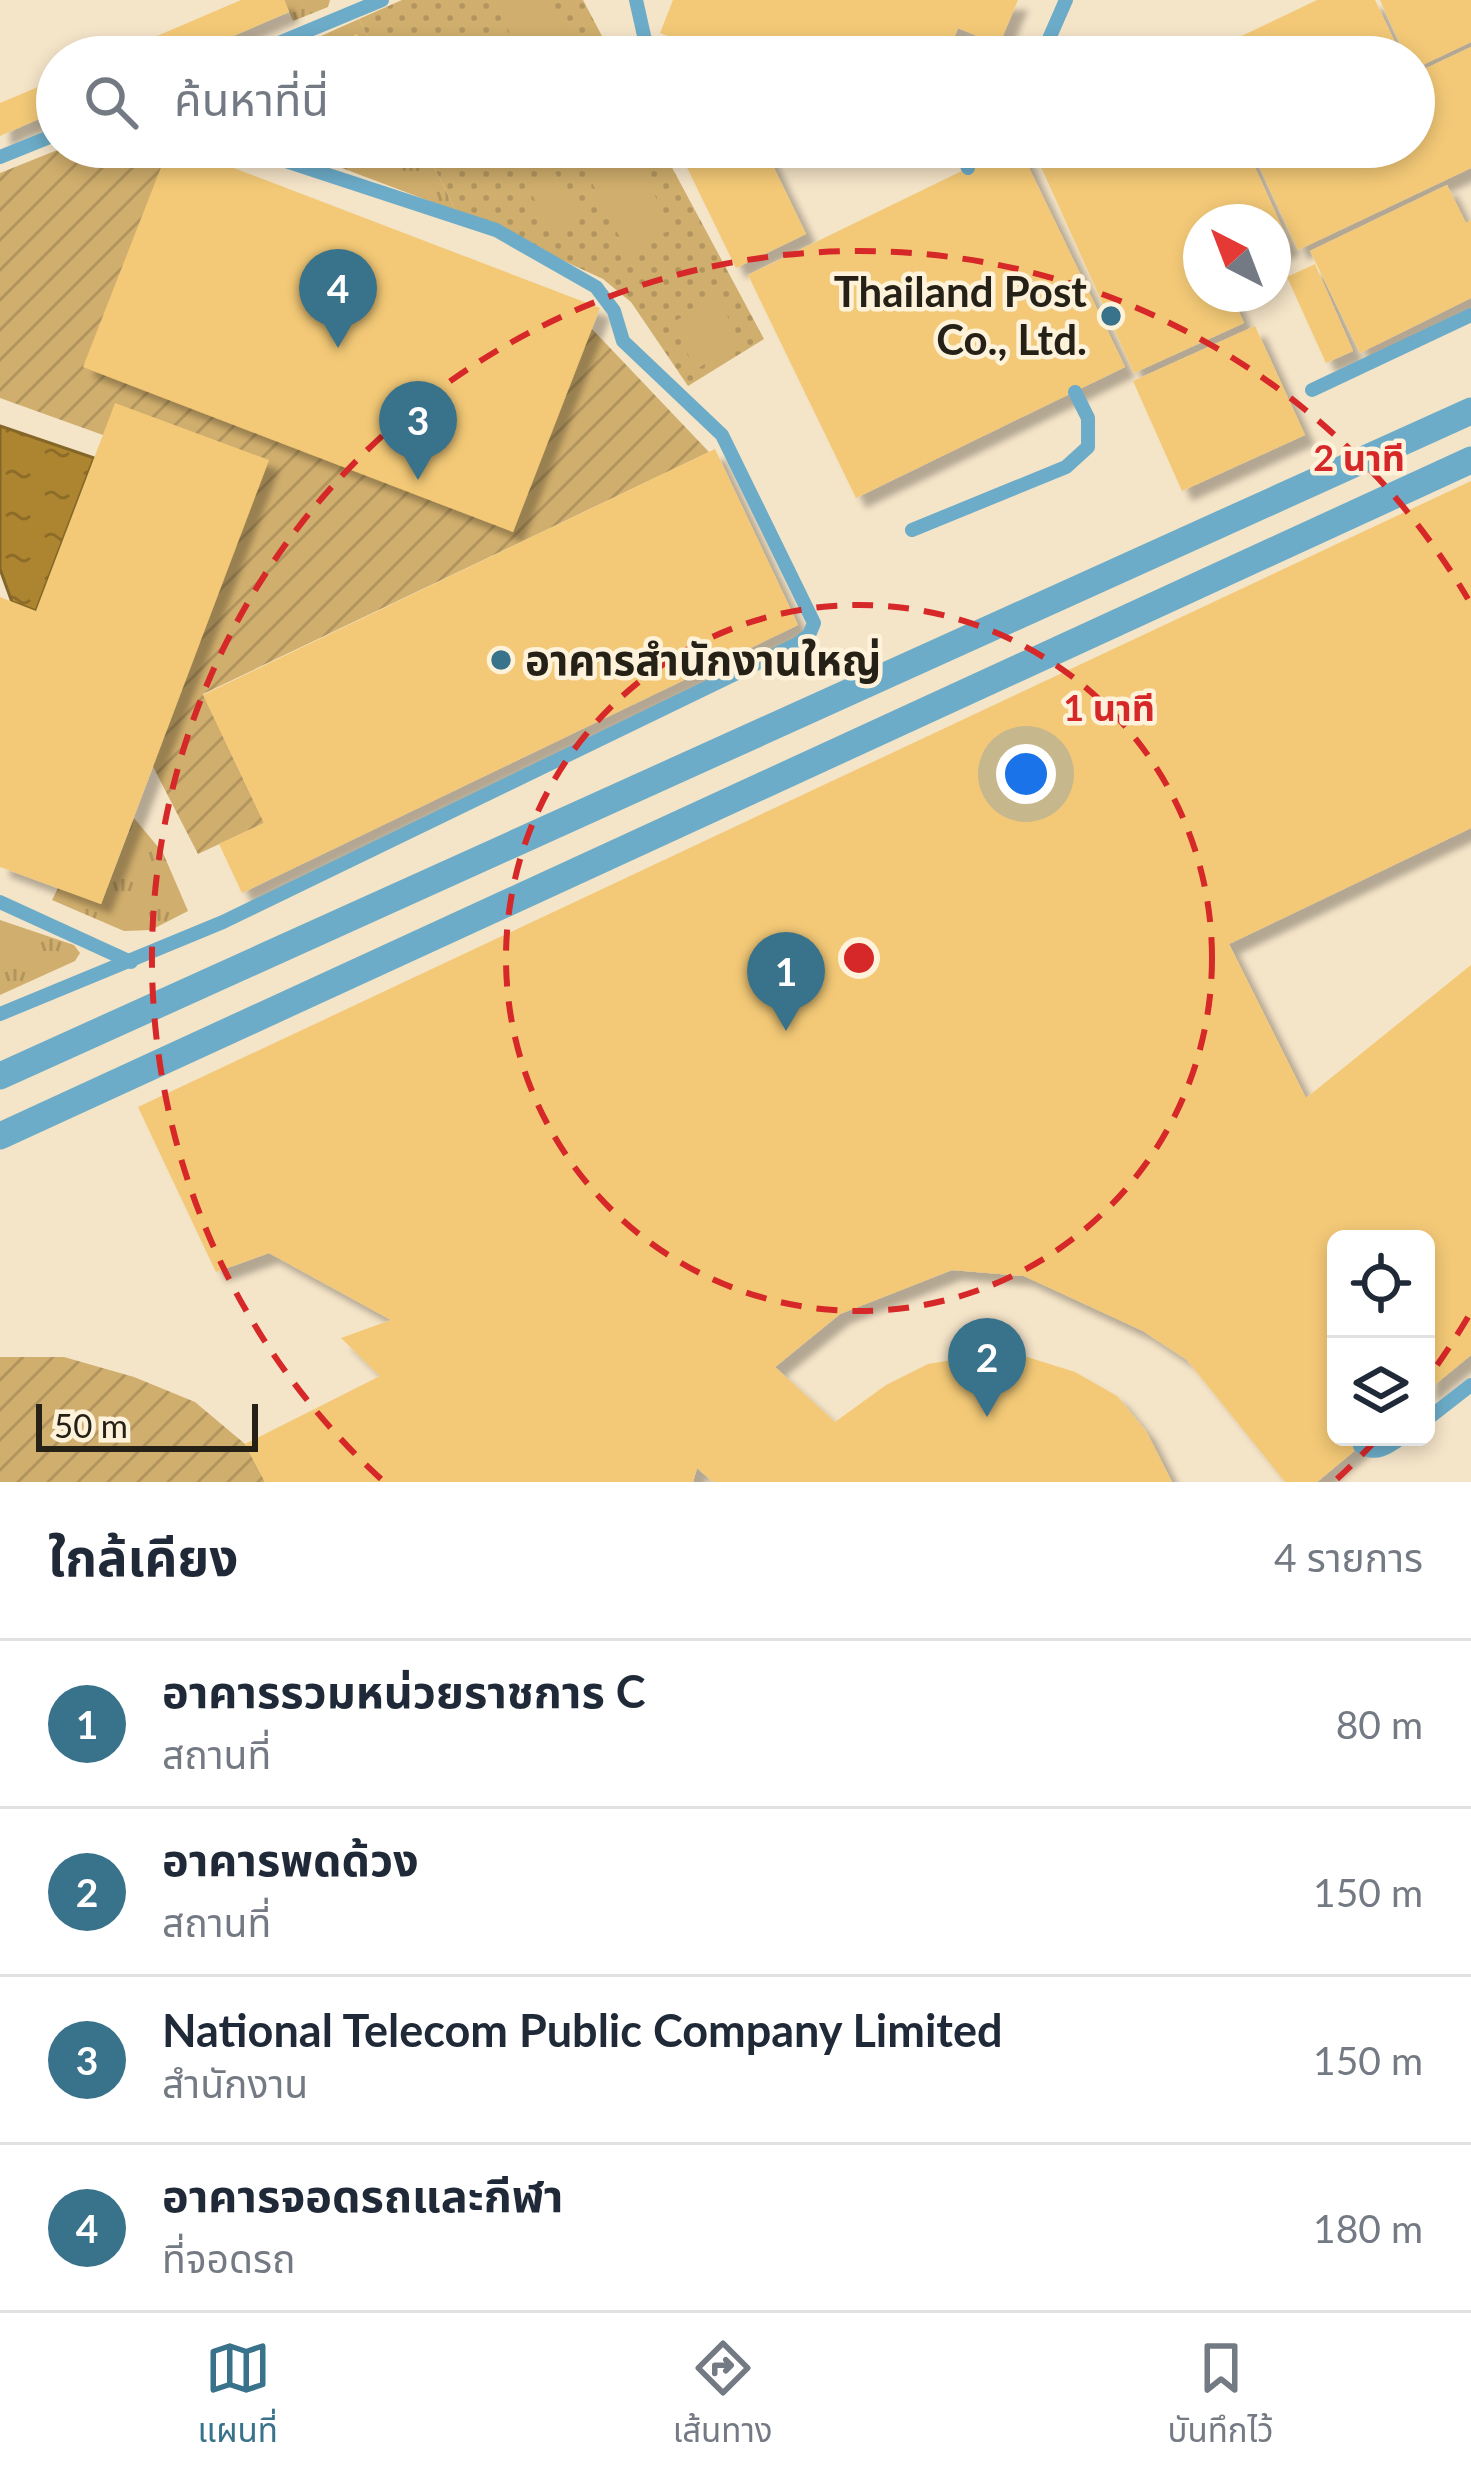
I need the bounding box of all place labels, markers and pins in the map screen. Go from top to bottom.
pin: 4 [299,249,377,348]
place label: Thailand Post Co., Ltd. [834,266,1087,364]
marker: Thailand Post Co., Ltd. [1098,303,1124,329]
pin: 3 [379,381,457,480]
place label: อาคารสำนักงานใหญ่ [525,634,881,684]
marker: อาคารสำนักงานใหญ่ [488,647,514,673]
pin: 1 [747,932,825,1031]
centre of rings [838,937,880,979]
pin: 2 [948,1318,1026,1417]

